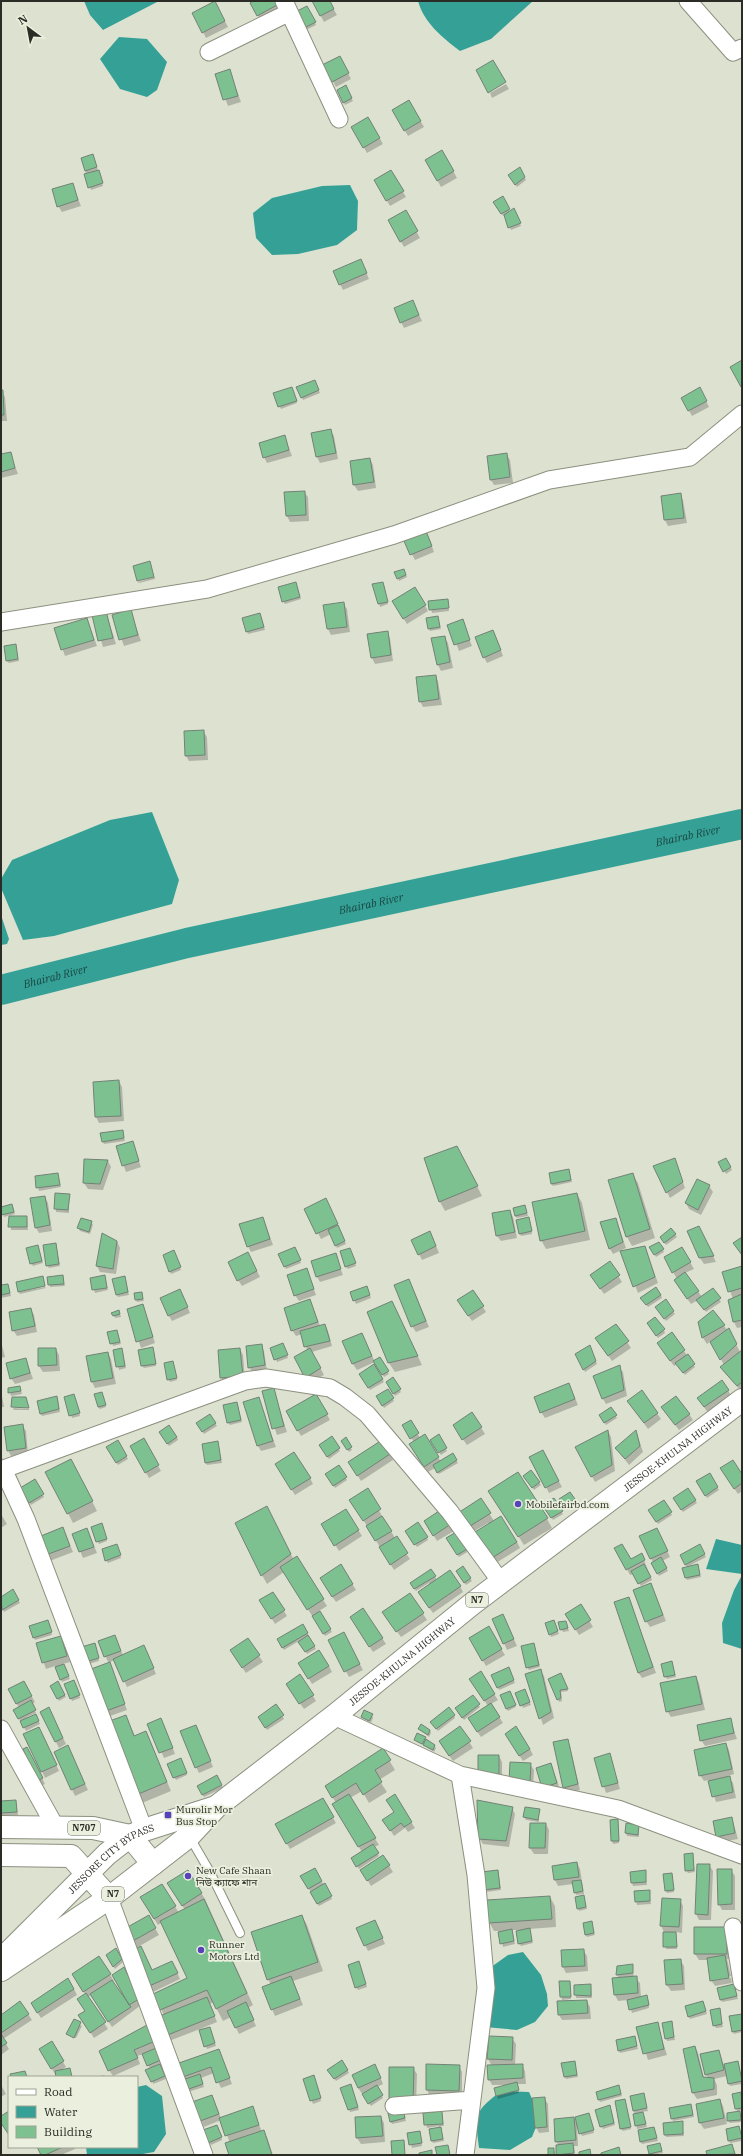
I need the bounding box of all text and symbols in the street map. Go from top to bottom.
north arrow [8,8,48,48]
text: N [15,11,30,28]
water label: Bhairab River [653,822,722,850]
water label: Bhairab River [336,890,406,917]
water label: Bhairab River [21,961,90,991]
street label: JESSOE-KHULNA HIGHWAY [621,1403,736,1495]
place label: Mobilefairbd.com [526,1498,610,1511]
marker: Mobilefairbd.com [513,1499,523,1509]
road number: N7 [466,1593,488,1607]
street label: JESSOE-KHULNA HIGHWAY [346,1614,459,1709]
place label: Murolir Mor Bus Stop [176,1803,233,1828]
marker: Murolir Mor Bus Stop [163,1810,173,1820]
street label: JESSORE CITY BYPASS [65,1821,156,1897]
road number: N707 [68,1821,100,1835]
place label: New Cafe Shaan নিউ ক্যাফে শান [195,1864,272,1889]
marker: New Cafe Shaan নিউ ক্যাফে শান [183,1871,193,1881]
road number: N7 [102,1887,124,1901]
place label: Runner Motors Ltd [209,1938,260,1963]
marker: Runner Motors Ltd [196,1945,206,1955]
legend [8,2076,138,2148]
text: Road [44,2084,73,2099]
text: Water [44,2104,78,2119]
text: Building [44,2124,92,2139]

